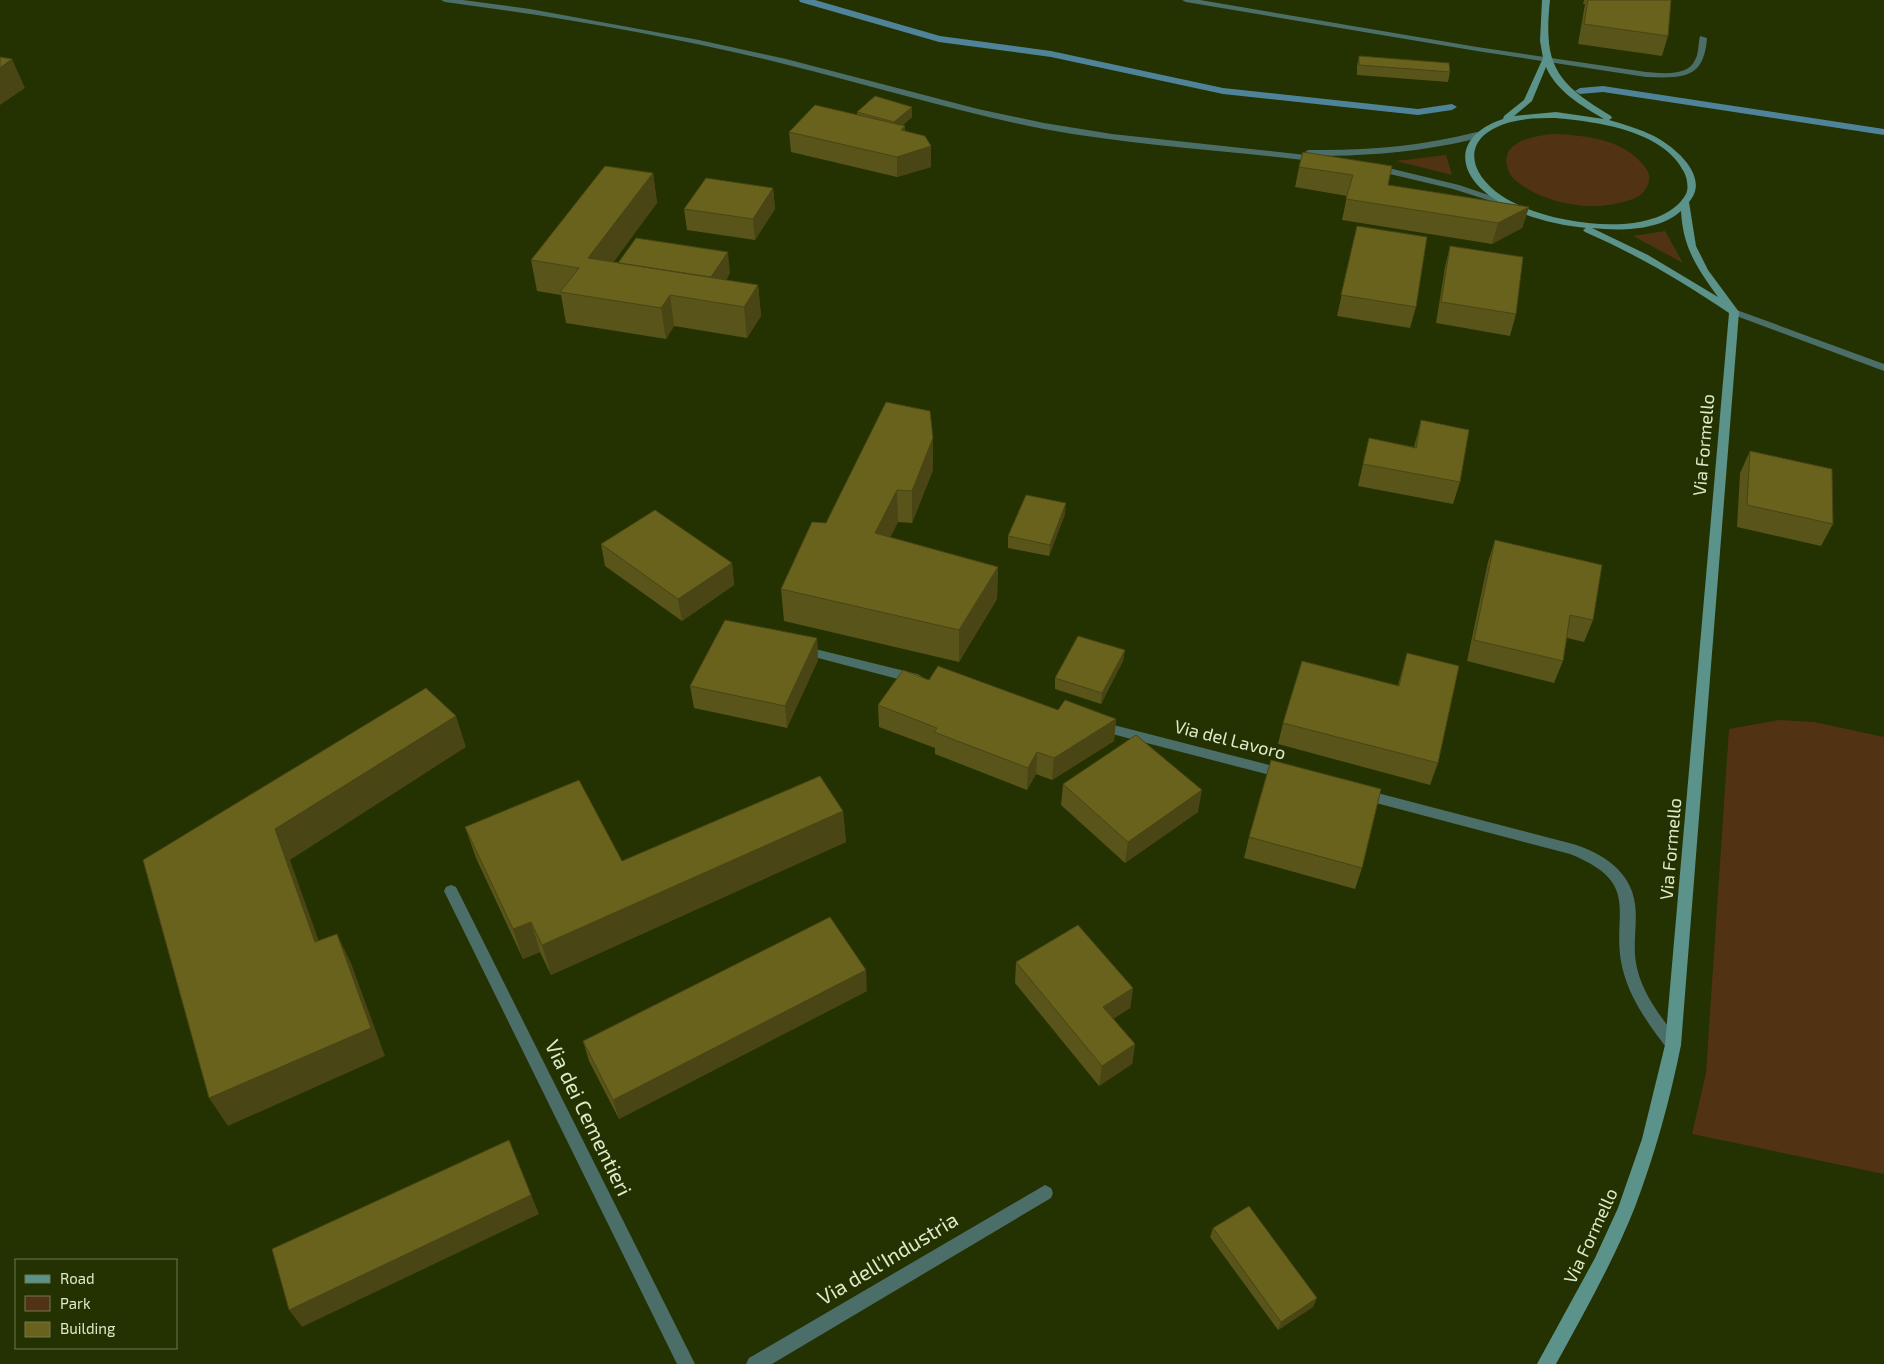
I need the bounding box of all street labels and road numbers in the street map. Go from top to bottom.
street label: Via Formello [1688,393,1718,497]
street label: Via del Lavoro [1172,715,1288,764]
street label: Via Formello [1655,797,1685,901]
street label: Via dei Cementieri [541,1035,638,1200]
street label: Via Formello [1558,1184,1622,1287]
street label: Via dell'Industria [812,1206,962,1310]

